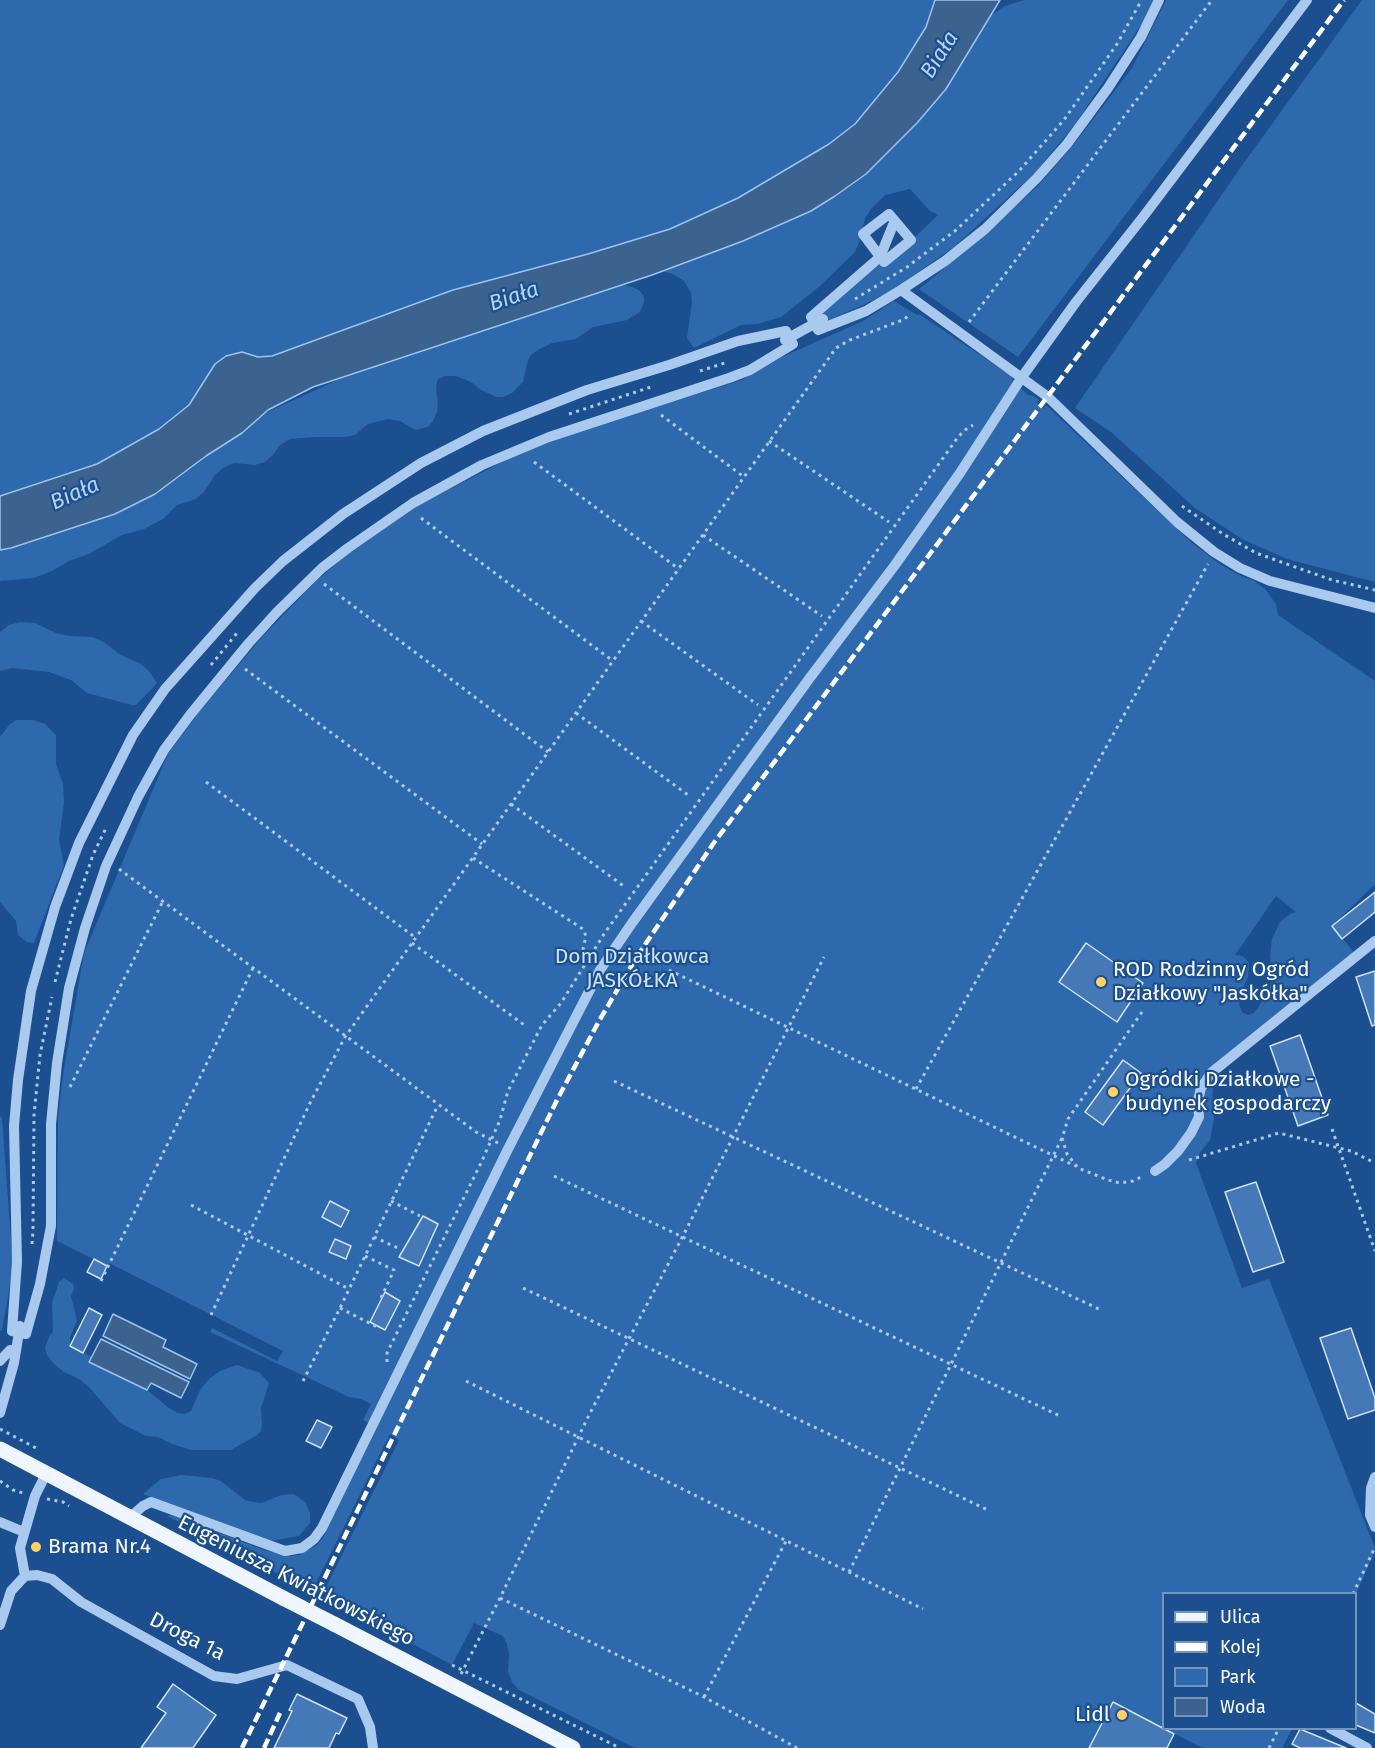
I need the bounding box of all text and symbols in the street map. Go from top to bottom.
water label: Biała [915,27,965,83]
water label: Biała [486,276,542,318]
water label: Biała [46,472,104,516]
park label: Dom Działkowca JASKÓŁKA [555,944,709,994]
place label: ROD Rodzinny Ogród Działkowy "Jaskółka" [1113,957,1310,1007]
marker: ROD Rodzinny Ogród Działkowy "Jaskółka" [1094,975,1108,989]
place label: Ogródki Działkowe - budynek gospodarczy [1125,1067,1331,1117]
marker: Ogródki Działkowe - budynek gospodarczy [1106,1085,1120,1099]
street label: Eugeniusza Kwiatkowskiego [173,1510,419,1652]
place label: Brama Nr.4 [48,1534,151,1560]
marker: Brama Nr.4 [29,1540,43,1554]
legend [1162,1592,1357,1730]
text: Ulica [1220,1606,1260,1628]
street label: Droga 1a [145,1607,229,1667]
text: Kolej [1220,1636,1261,1658]
text: Park [1220,1666,1255,1688]
text: Woda [1220,1696,1266,1718]
place label: Lidl [1075,1702,1110,1728]
marker: Lidl [1115,1708,1129,1722]

